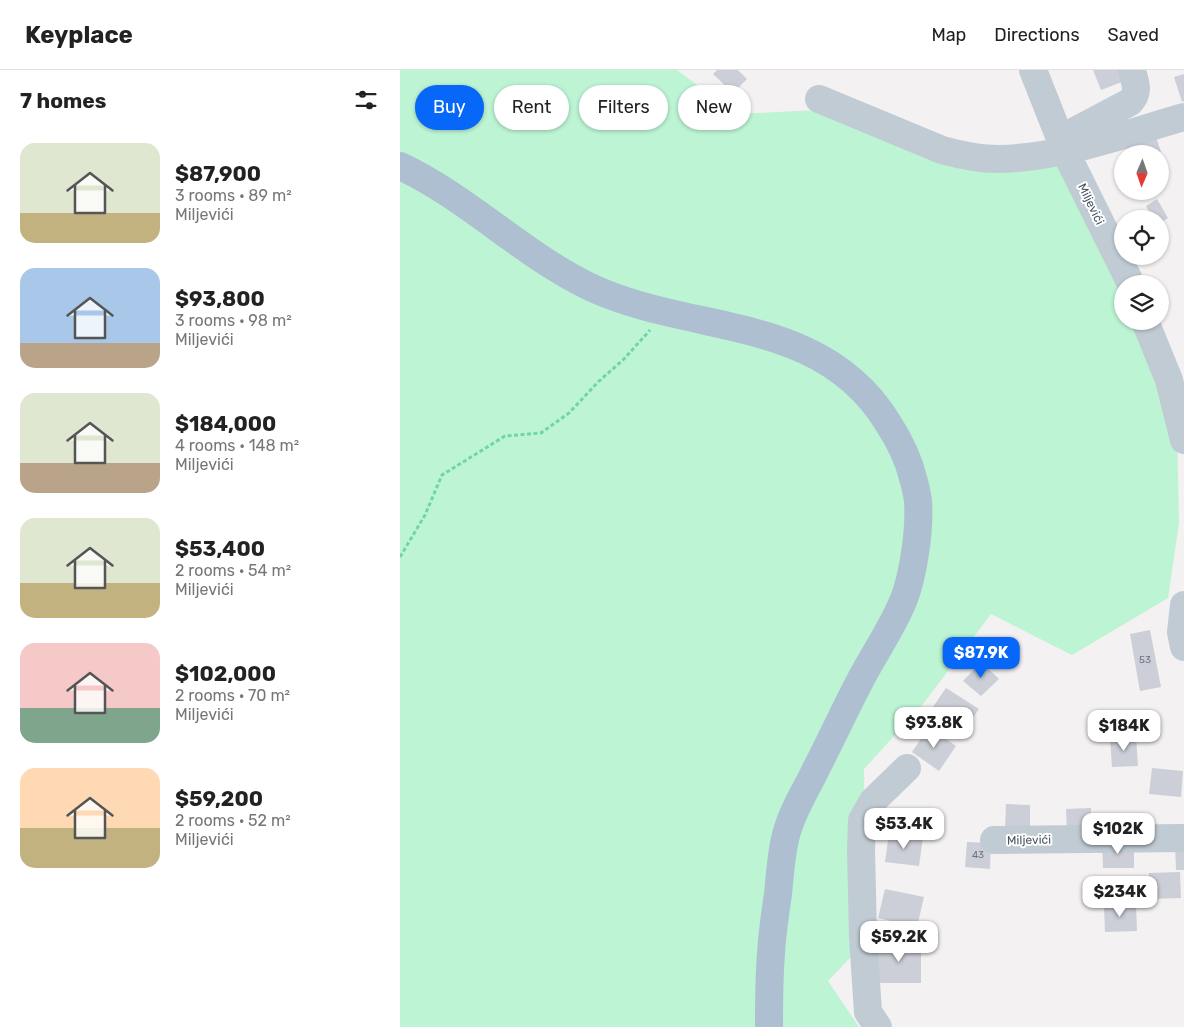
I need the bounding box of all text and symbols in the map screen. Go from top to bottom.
text: Keyplace [25,21,133,49]
text: Map [931,24,966,46]
text: Directions [994,24,1080,46]
text: Saved [1108,24,1159,46]
chip: Buy [415,85,484,130]
chip: Rent [494,85,569,130]
chip: Filters [579,85,668,130]
chip: New [678,85,751,130]
icon: filters [352,86,380,114]
text: 7 homes [20,88,106,113]
north arrow [1114,145,1169,200]
map controls [1114,145,1169,330]
text: $87,900 [175,161,261,186]
icon: home [60,163,120,223]
street label: Miljevići [1075,181,1107,227]
text: 3 rooms · 89 m² [175,186,292,205]
text: Miljevići [175,205,234,224]
button: locate [1114,210,1169,265]
button: layers [1114,275,1169,330]
text: $93,800 [175,286,265,311]
icon: home [60,288,120,348]
text: 3 rooms · 98 m² [175,311,292,330]
text: Miljevići [175,330,234,349]
text: $184,000 [175,411,276,436]
icon: home [60,413,120,473]
text: 4 rooms · 148 m² [175,436,299,455]
text: Miljevići [175,455,234,474]
text: $53,400 [175,536,265,561]
icon: home [60,538,120,598]
text: 2 rooms · 54 m² [175,561,291,580]
text: Miljevići [175,580,234,599]
pin: $87.9K [940,636,1022,679]
text: $87.9K [954,643,1008,662]
house number: 53 [1139,654,1151,666]
text: $102,000 [175,661,276,686]
icon: home [60,663,120,723]
text: 2 rooms · 70 m² [175,686,290,705]
text: Miljevići [175,705,234,724]
pin: $93.8K [893,706,975,749]
pin: $184K [1089,710,1159,752]
text: $93.8K [905,713,963,732]
text: $184K [1098,716,1150,735]
text: $59,200 [175,786,263,811]
icon: home [60,788,120,848]
pin: $53.4K [863,808,945,850]
text: 2 rooms · 52 m² [175,811,291,830]
pin: $102K [1083,812,1153,855]
text: $53.4K [875,814,933,833]
text: $102K [1093,819,1143,838]
text: Miljevići [175,830,234,849]
street label: Miljevići [1007,833,1051,847]
house number: 43 [972,849,984,861]
pin: $234K [1085,876,1155,918]
text: $234K [1093,882,1147,901]
pin: $59.2K [858,920,940,963]
text: $59.2K [871,927,927,946]

